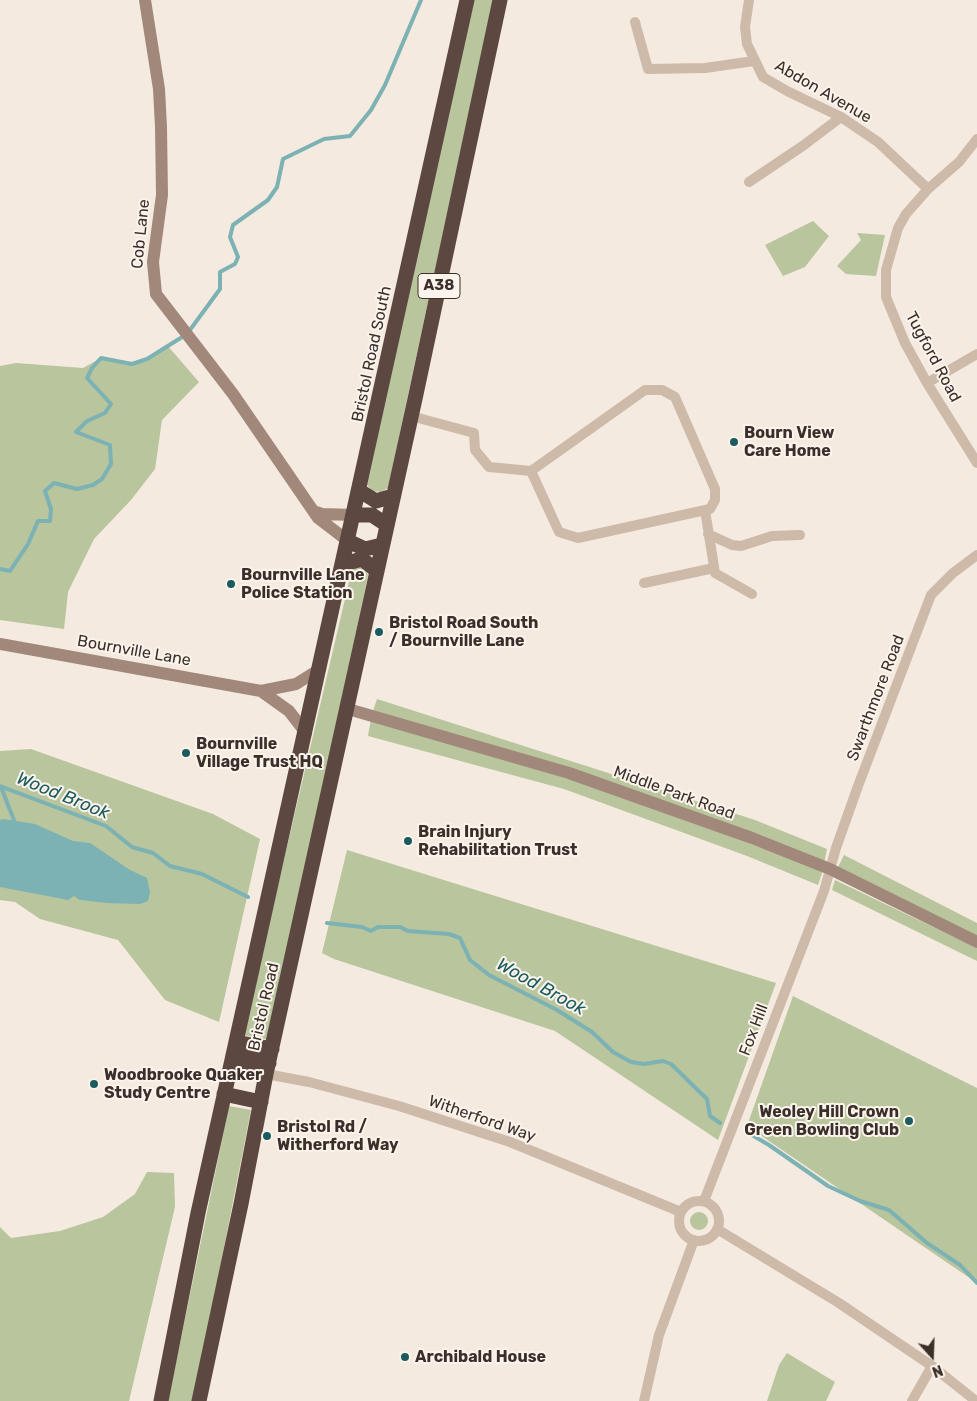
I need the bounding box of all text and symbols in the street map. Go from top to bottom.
street label: Abdon Avenue [771,57,875,127]
street label: Cob Lane [128,198,154,270]
road number: A38 [418,274,460,298]
street label: Bristol Road South [348,284,396,424]
street label: Tugford Road [901,309,965,405]
place label: Bourn View Care Home [744,423,834,461]
marker: Bourn View Care Home [728,436,740,448]
place label: Bournville Lane Police Station [241,565,365,603]
marker: Bournville Lane Police Station [225,578,237,590]
place label: Bristol Road South / Bournville Lane [389,613,538,651]
marker: Bristol Road South / Bournville Lane [373,626,385,638]
street label: Bournville Lane [76,632,192,670]
street label: Swarthmore Road [843,632,909,764]
place label: Bournville Village Trust HQ [196,734,323,772]
marker: Bournville Village Trust HQ [180,747,192,759]
street label: Middle Park Road [611,762,737,824]
water label: Wood Brook [13,768,113,824]
place label: Brain Injury Rehabilitation Trust [418,822,578,860]
marker: Brain Injury Rehabilitation Trust [402,835,414,847]
water label: Wood Brook [493,954,589,1020]
street label: Bristol Road [245,961,283,1053]
street label: Fox Hill [735,1001,773,1059]
place label: Woodbrooke Quaker Study Centre [104,1065,262,1103]
marker: Woodbrooke Quaker Study Centre [88,1078,100,1090]
street label: Witherford Way [426,1092,538,1146]
place label: Weoley Hill Crown Green Bowling Club [744,1102,899,1140]
marker: Weoley Hill Crown Green Bowling Club [903,1115,915,1127]
place label: Bristol Rd / Witherford Way [277,1117,399,1155]
marker: Bristol Rd / Witherford Way [261,1130,273,1142]
north arrow [907,1331,957,1381]
place label: Archibald House [415,1347,546,1367]
marker: Archibald House [399,1351,411,1363]
text: N [930,1361,945,1380]

